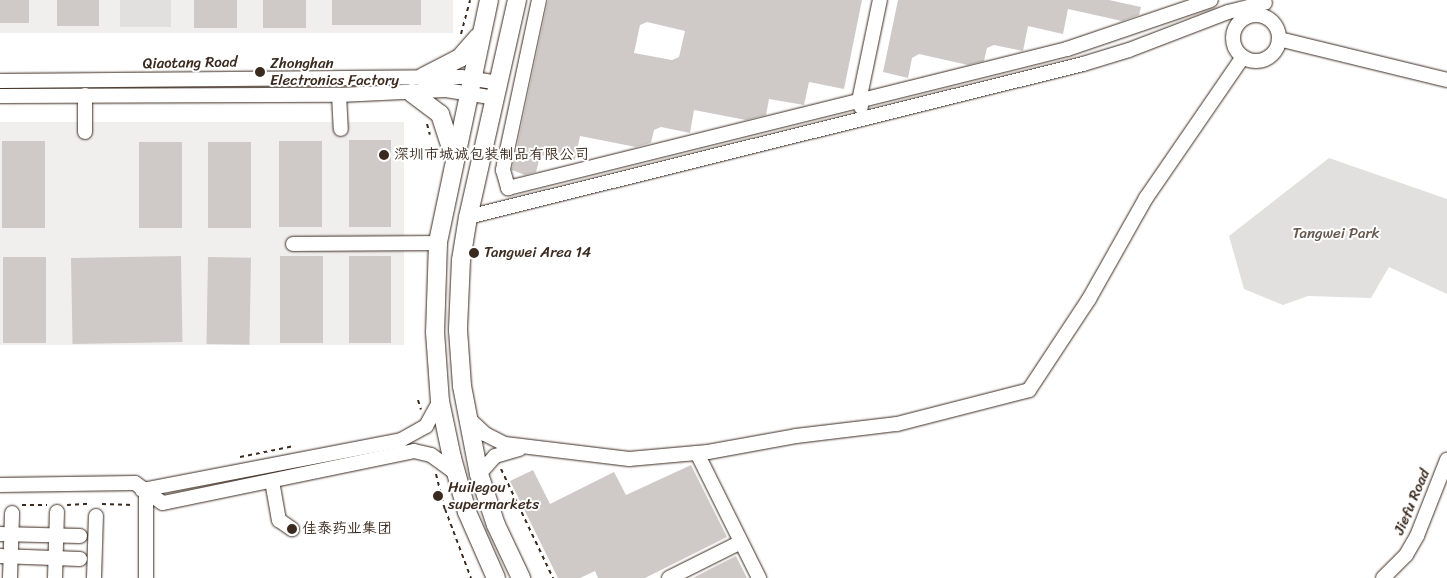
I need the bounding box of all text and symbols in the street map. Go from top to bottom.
street label: Qiaotang Road [143,53,237,73]
place label: Zhonghan Electronics Factory [270,54,399,89]
marker: Zhonghan Electronics Factory [254,66,266,78]
place label: 深圳市城诚包装制品有限公司 [394,146,589,164]
marker: 深圳市城诚包装制品有限公司 [378,149,390,161]
park label: Tangwei Park [1292,225,1380,243]
place label: Tangwei Area 14 [484,244,591,262]
marker: Tangwei Area 14 [468,247,480,259]
street label: Jiefu Road [1390,466,1434,538]
place label: Huilegou supermarkets [448,478,539,513]
marker: Huilegou supermarkets [432,490,444,502]
place label: 佳泰药业集团 [302,520,392,538]
marker: 佳泰药业集团 [286,523,298,535]

